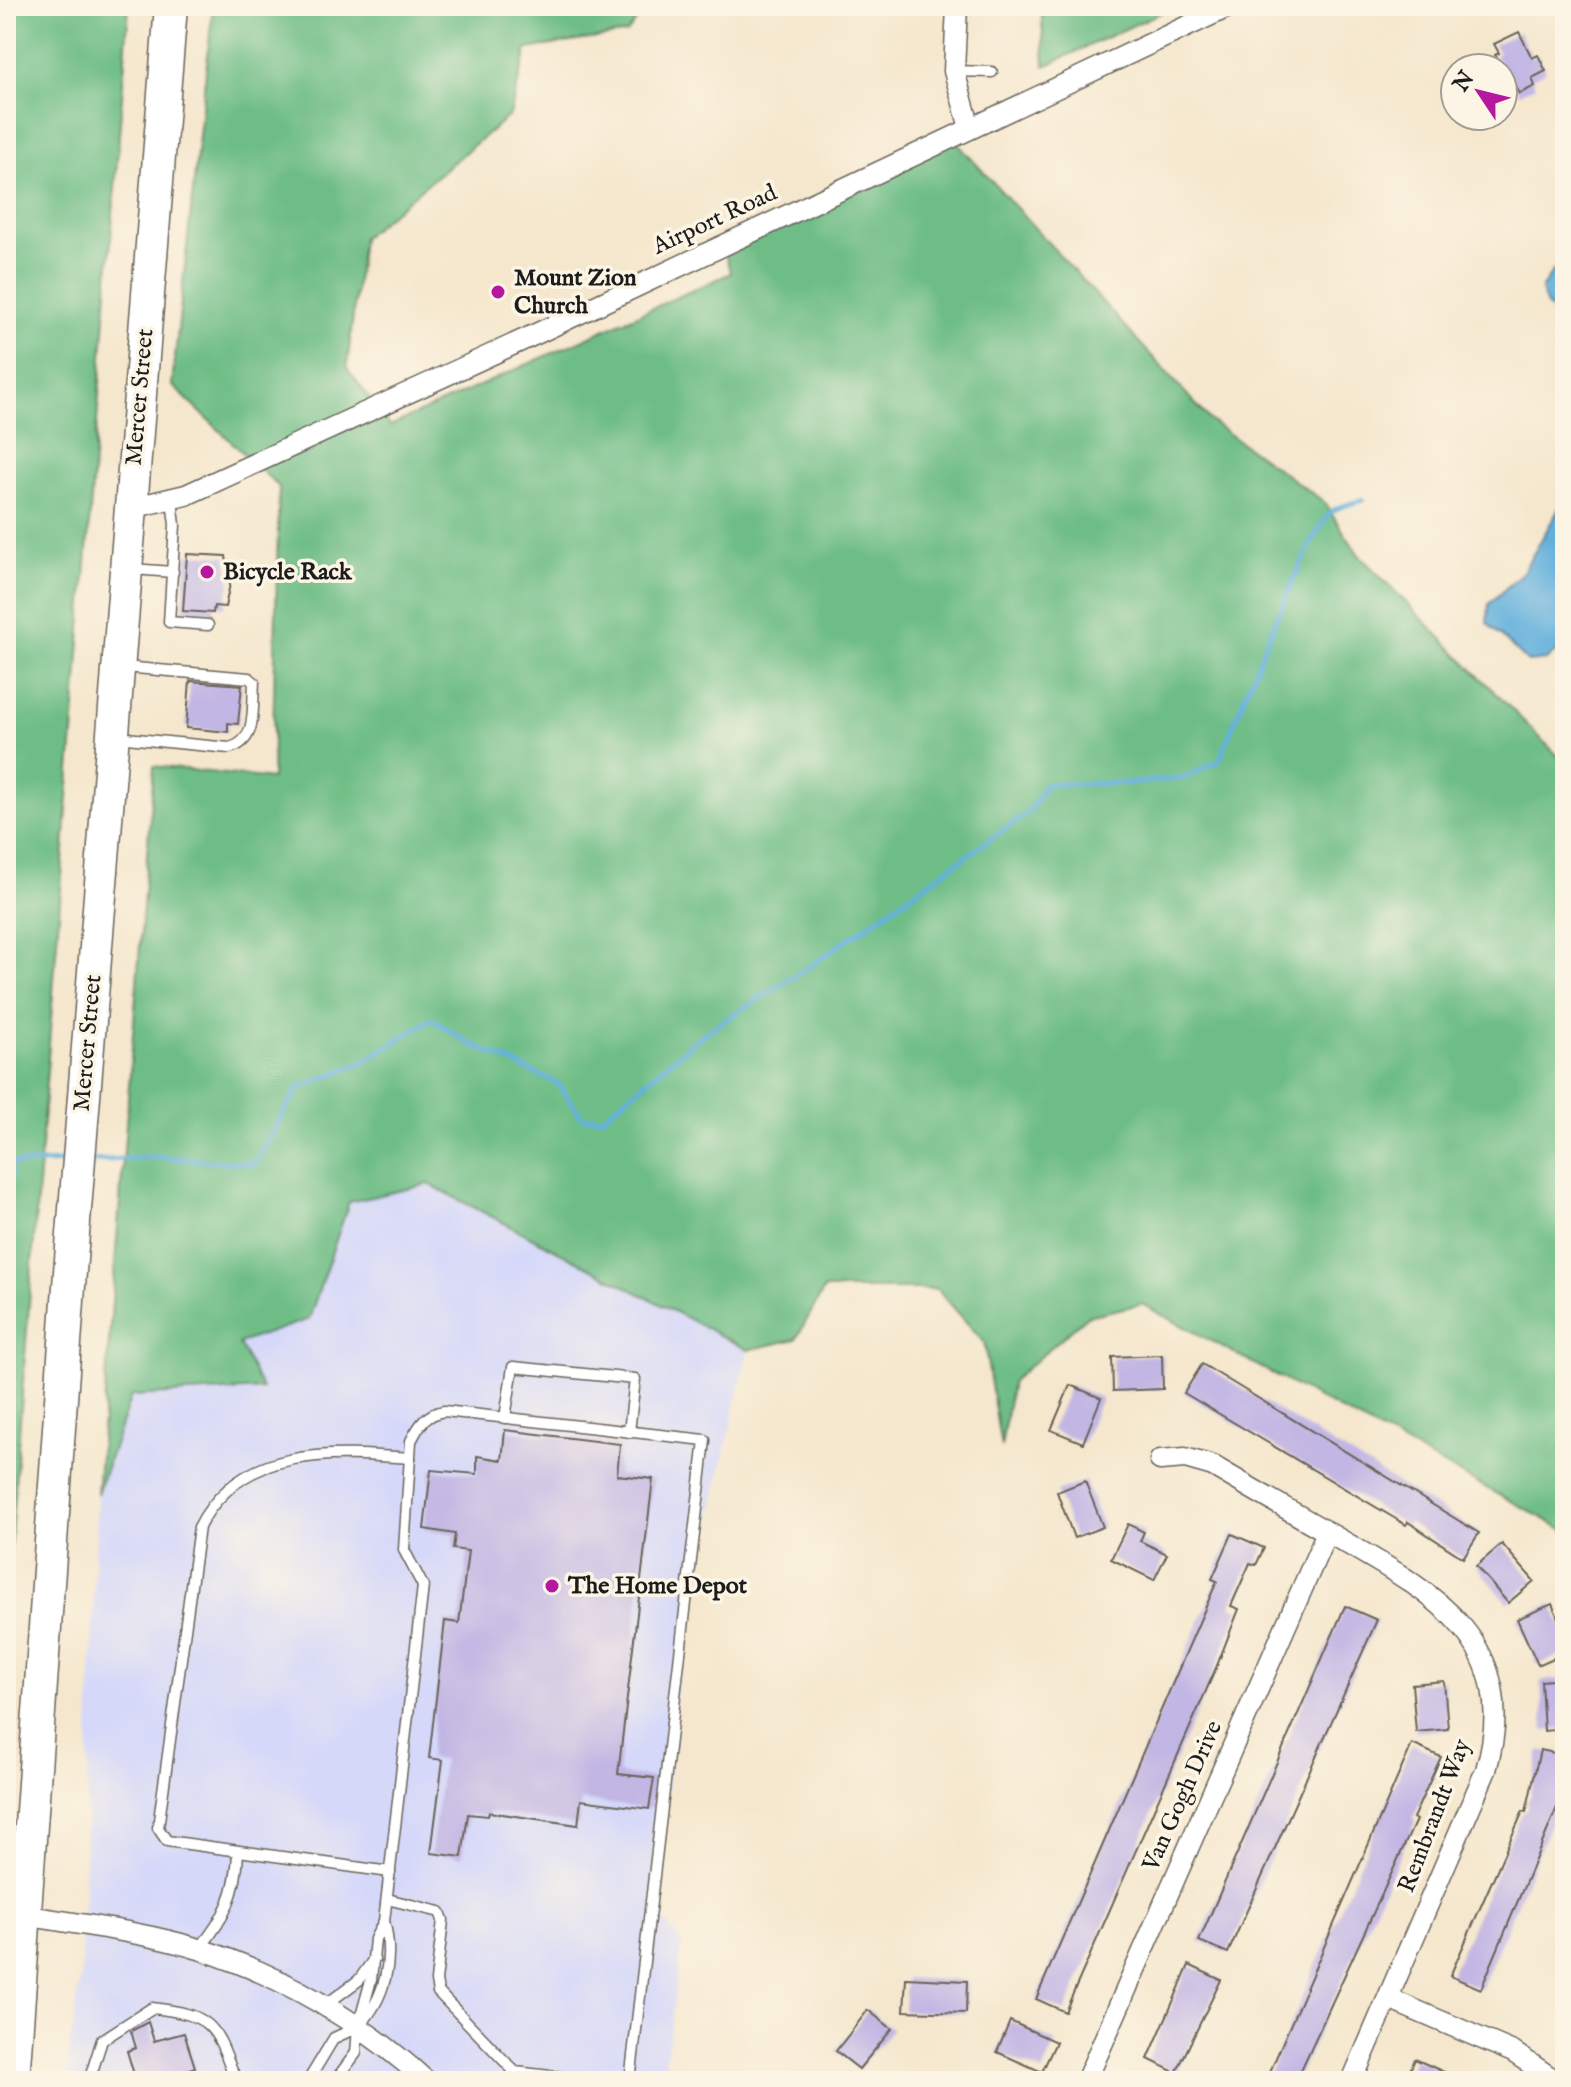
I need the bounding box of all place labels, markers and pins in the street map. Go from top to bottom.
place label: Mount Zion Church [514,263,637,322]
marker: Mount Zion Church [489,283,507,301]
place label: Bicycle Rack [223,557,353,588]
marker: Bicycle Rack [198,563,216,581]
place label: The Home Depot [567,1571,748,1602]
marker: The Home Depot [543,1577,561,1595]

